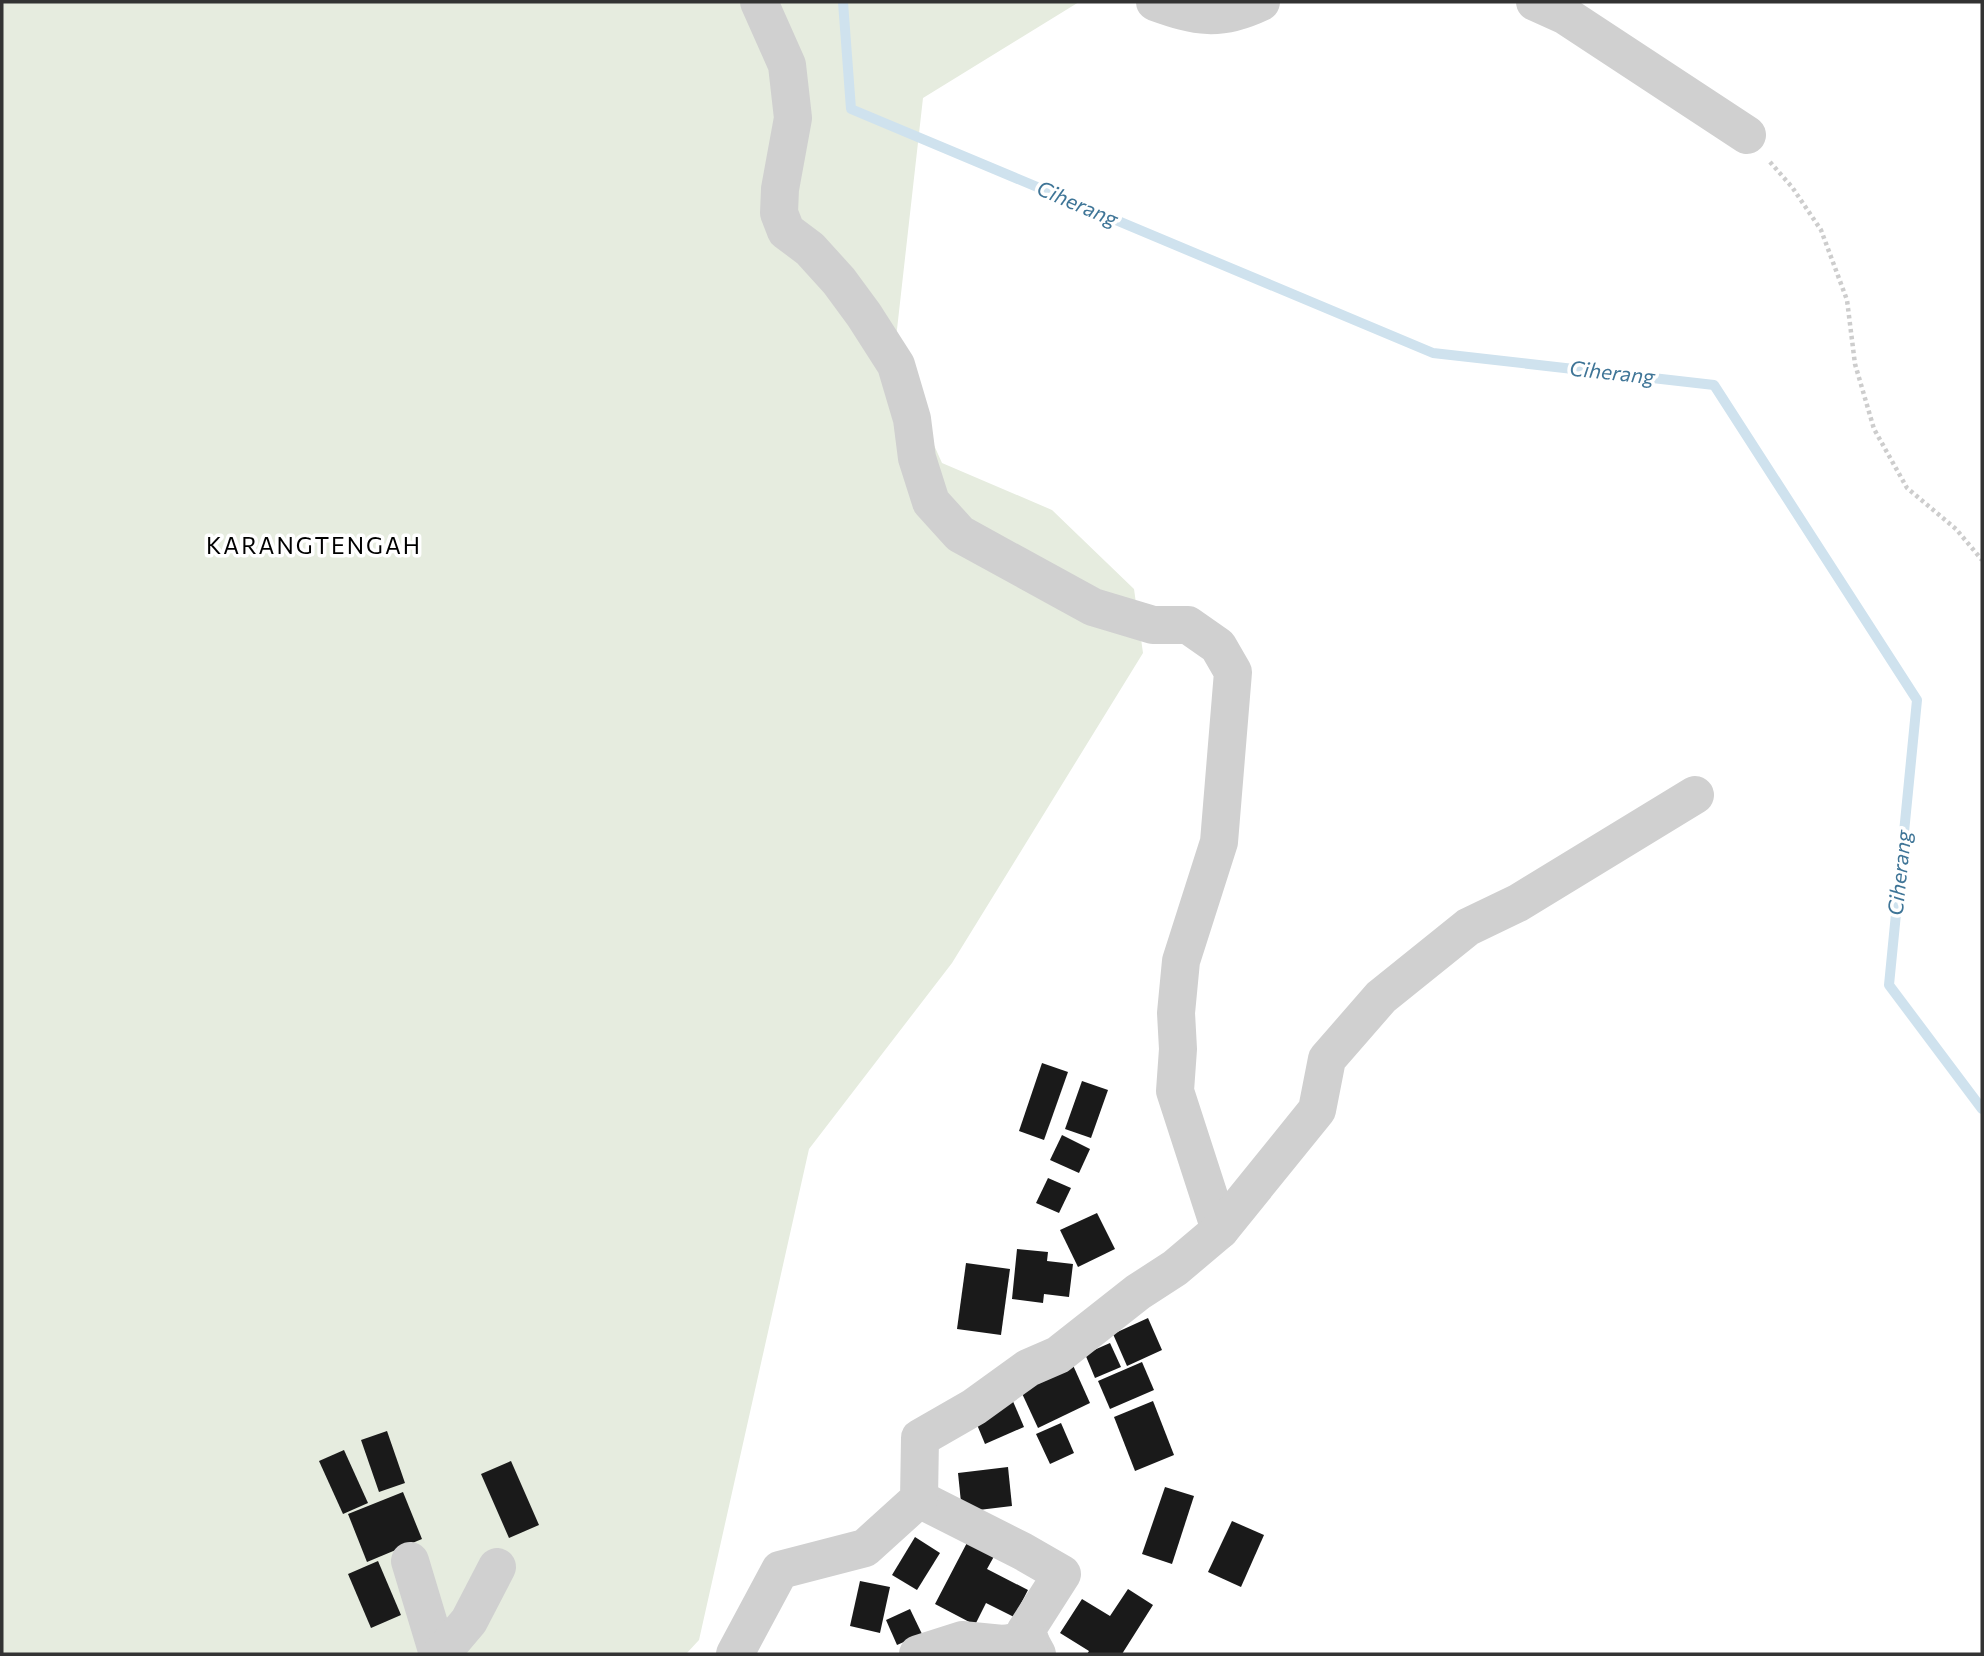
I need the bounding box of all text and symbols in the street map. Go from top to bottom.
water label: Ciherang [1033,174,1123,231]
water label: Ciherang [1568,355,1658,389]
district label: KARANGTENGAH [206,531,422,559]
water label: Ciherang [1882,827,1916,917]

